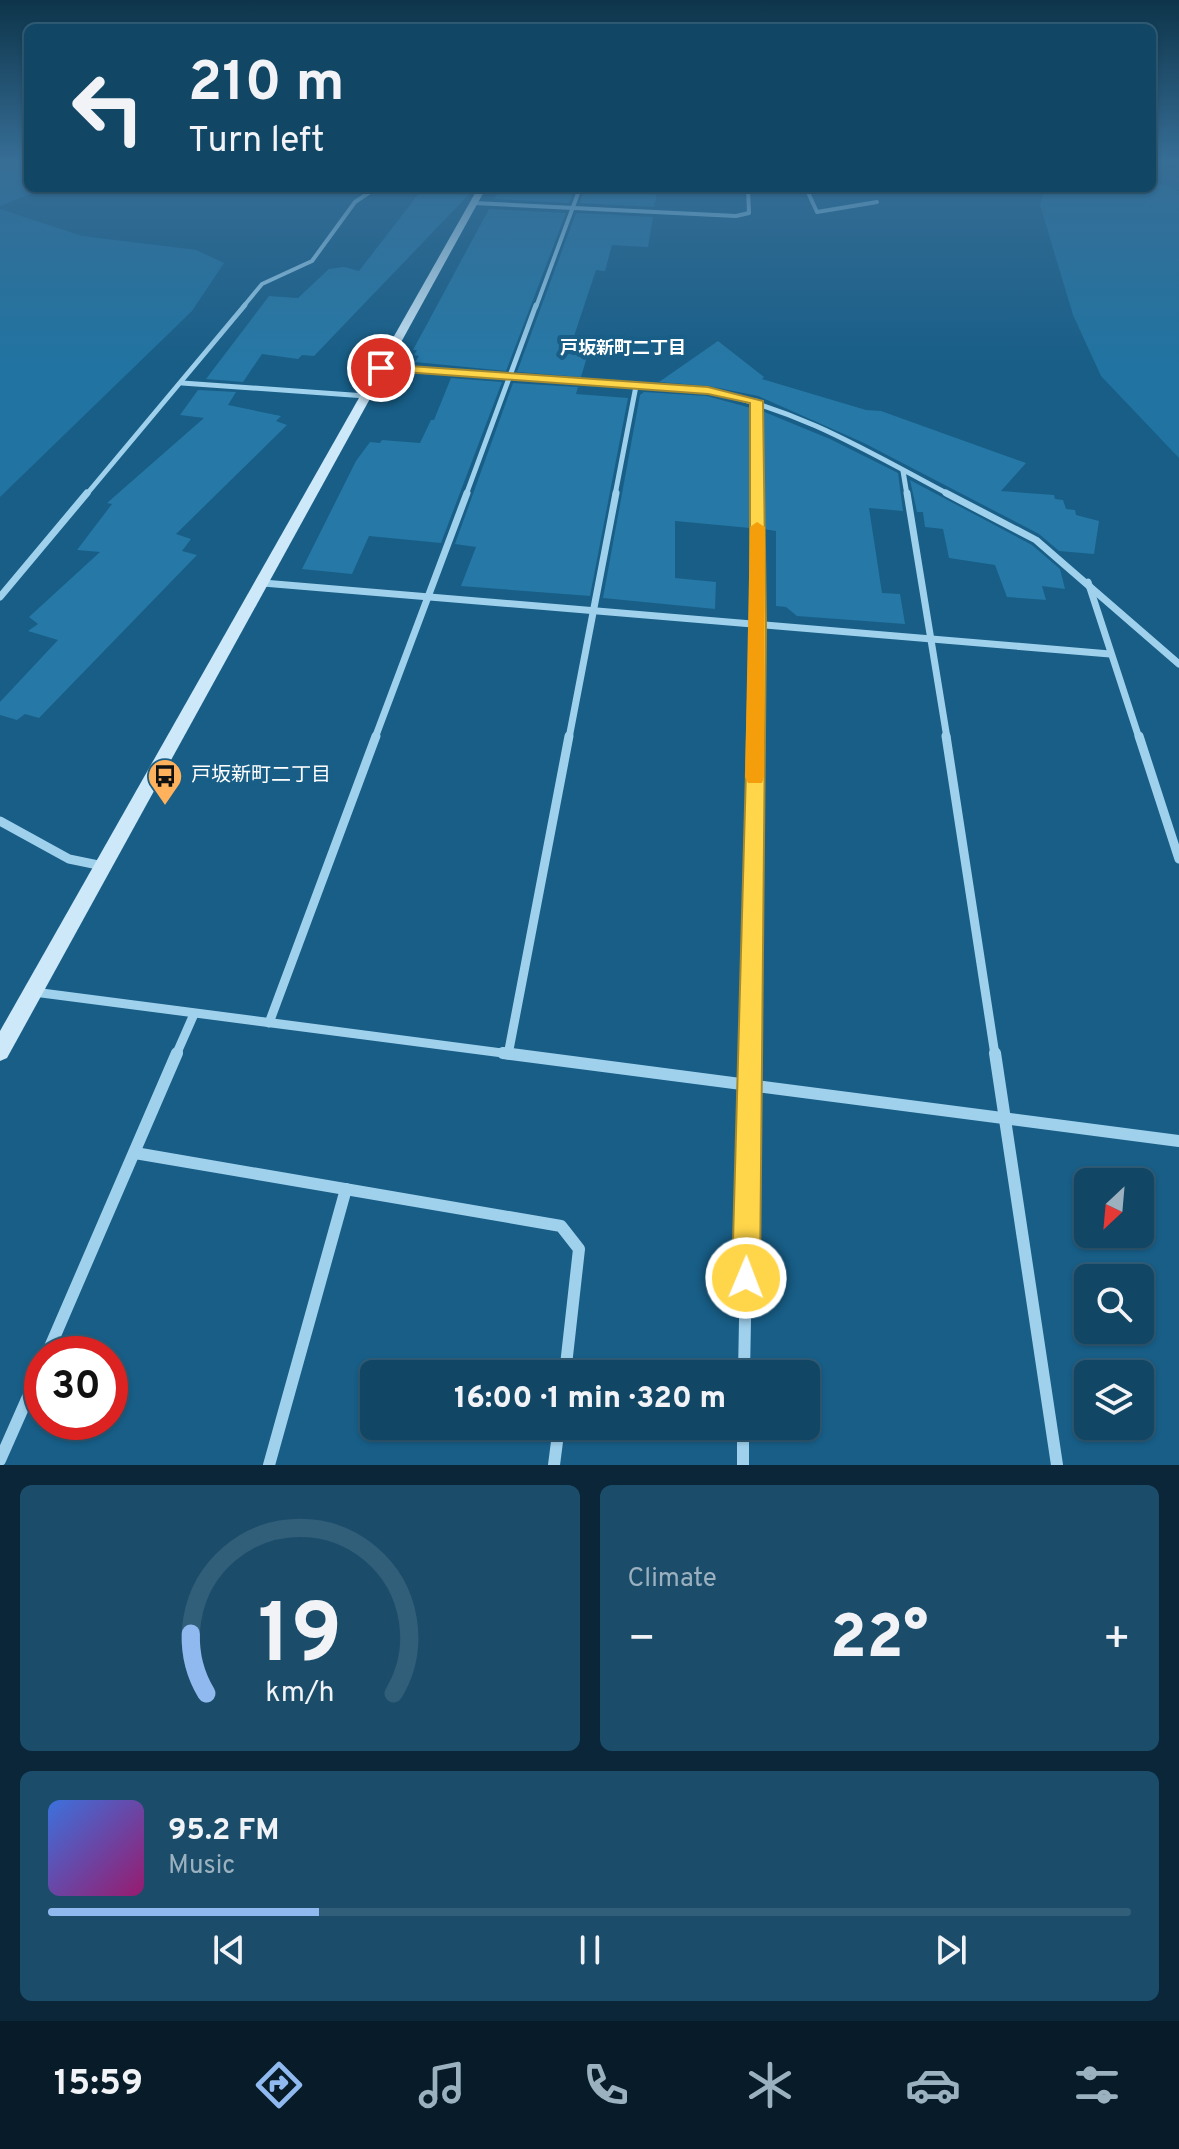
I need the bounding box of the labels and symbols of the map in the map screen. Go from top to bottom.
pin [347,334,415,402]
district label: 戸坂新町二丁目 [560,338,686,361]
bus stop icon: 戸坂新町二丁目 [146,757,184,807]
place label: 戸坂新町二丁目 [191,763,331,789]
north arrow [1074,1168,1154,1248]
position arrow [704,1236,788,1320]
speed limit sign: 30 [24,1336,128,1440]

